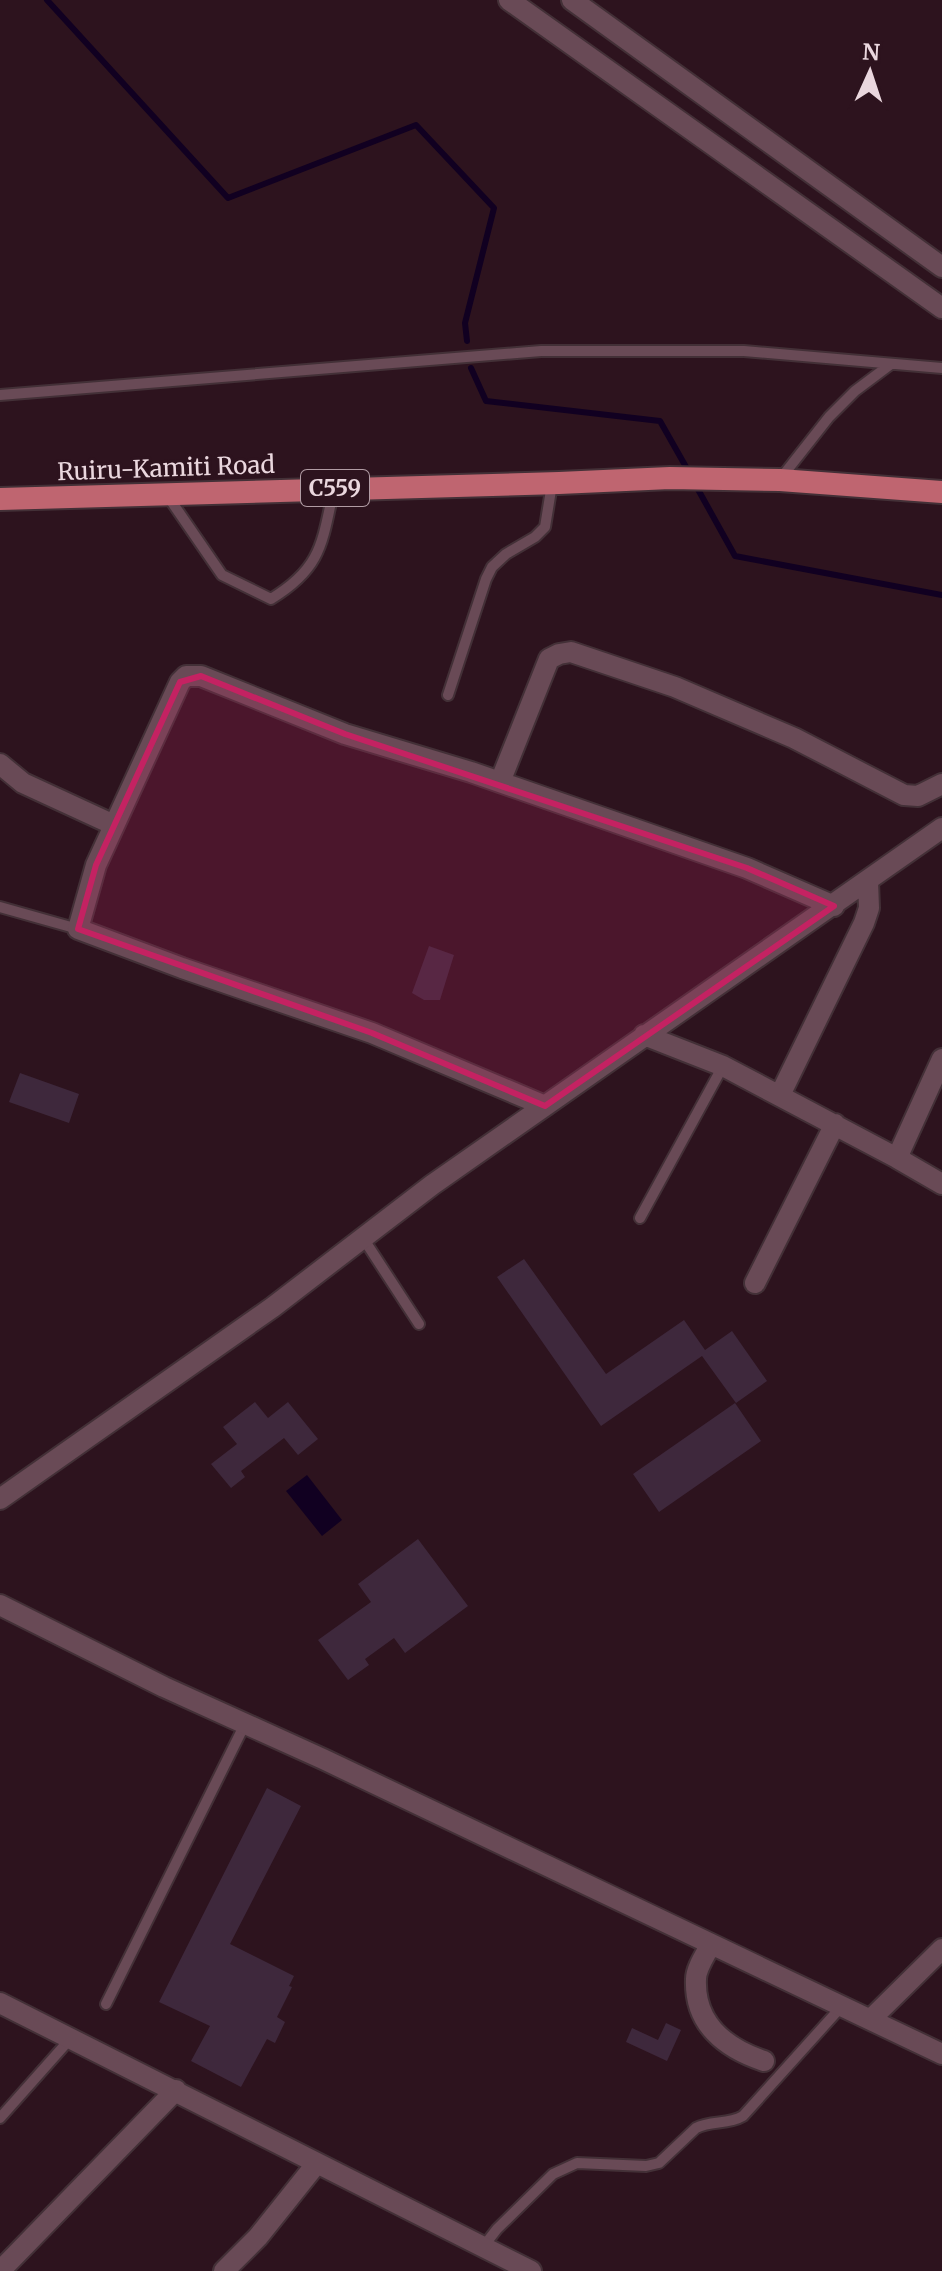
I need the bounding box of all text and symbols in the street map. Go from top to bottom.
north arrow [830,32,910,112]
text: N [862,38,881,66]
street label: Ruiru-Kamiti Road [57,449,275,487]
road number: C559 [301,470,369,506]

